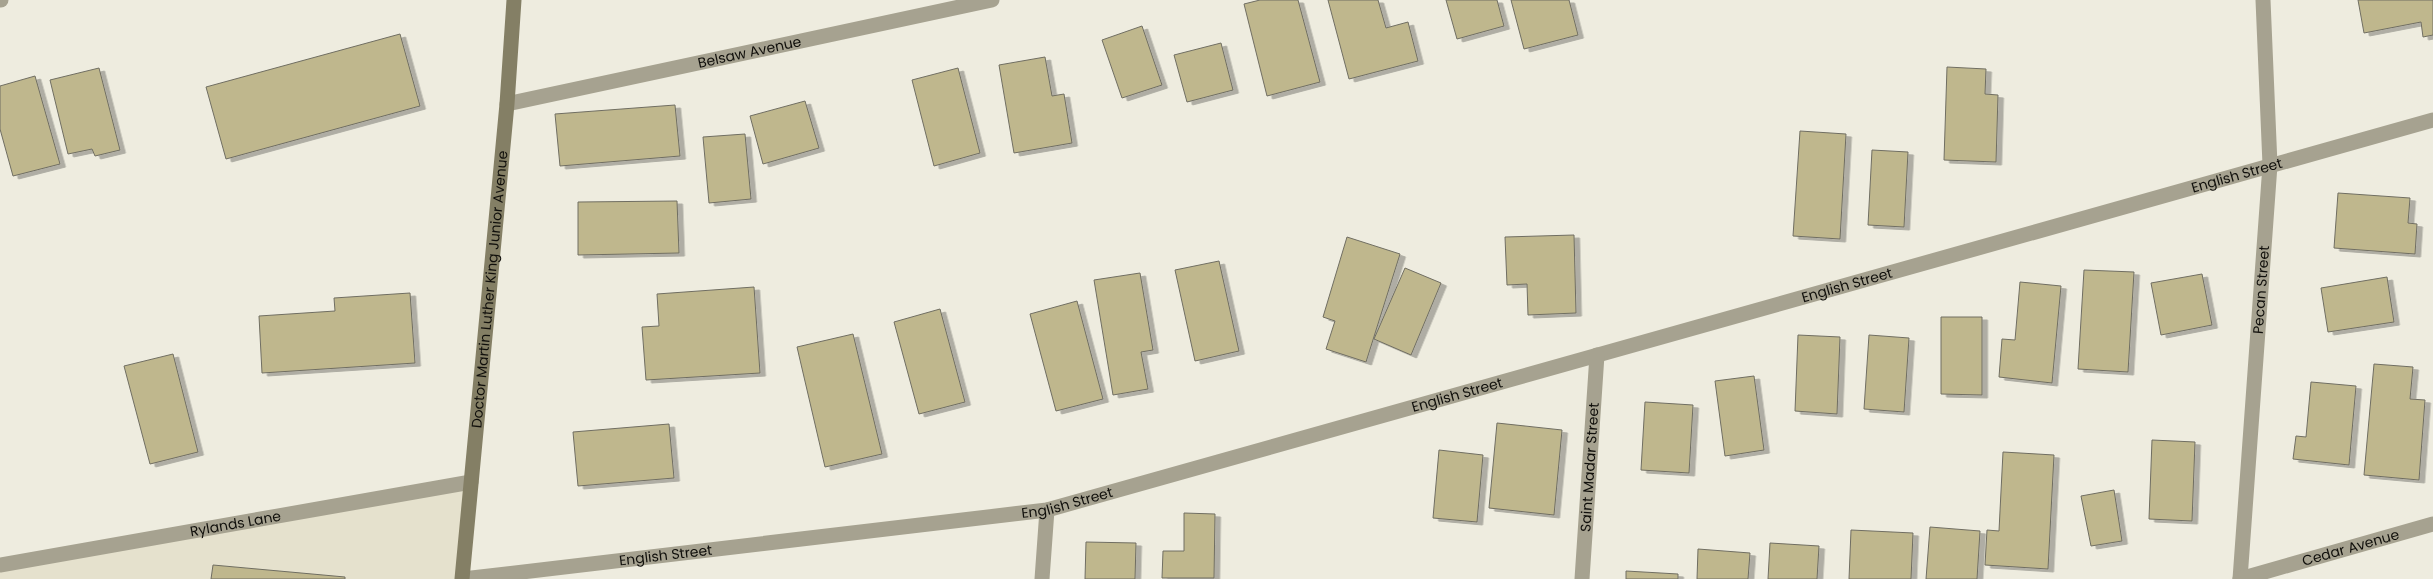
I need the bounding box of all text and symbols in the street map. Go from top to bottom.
street label: Belsaw Avenue [696,31,803,73]
street label: Doctor Martin Luther King Junior Avenue [466,149,513,429]
street label: English Street [2189,153,2284,198]
street label: Pecan Street [2248,245,2274,335]
street label: English Street [1799,263,1895,307]
street label: English Street [1409,372,1505,417]
street label: Saint Madar Street [1575,402,1604,533]
street label: English Street [1020,482,1115,523]
street label: Rylands Lane [188,506,283,541]
street label: Cedar Avenue [2300,524,2402,571]
street label: English Street [618,540,713,570]

